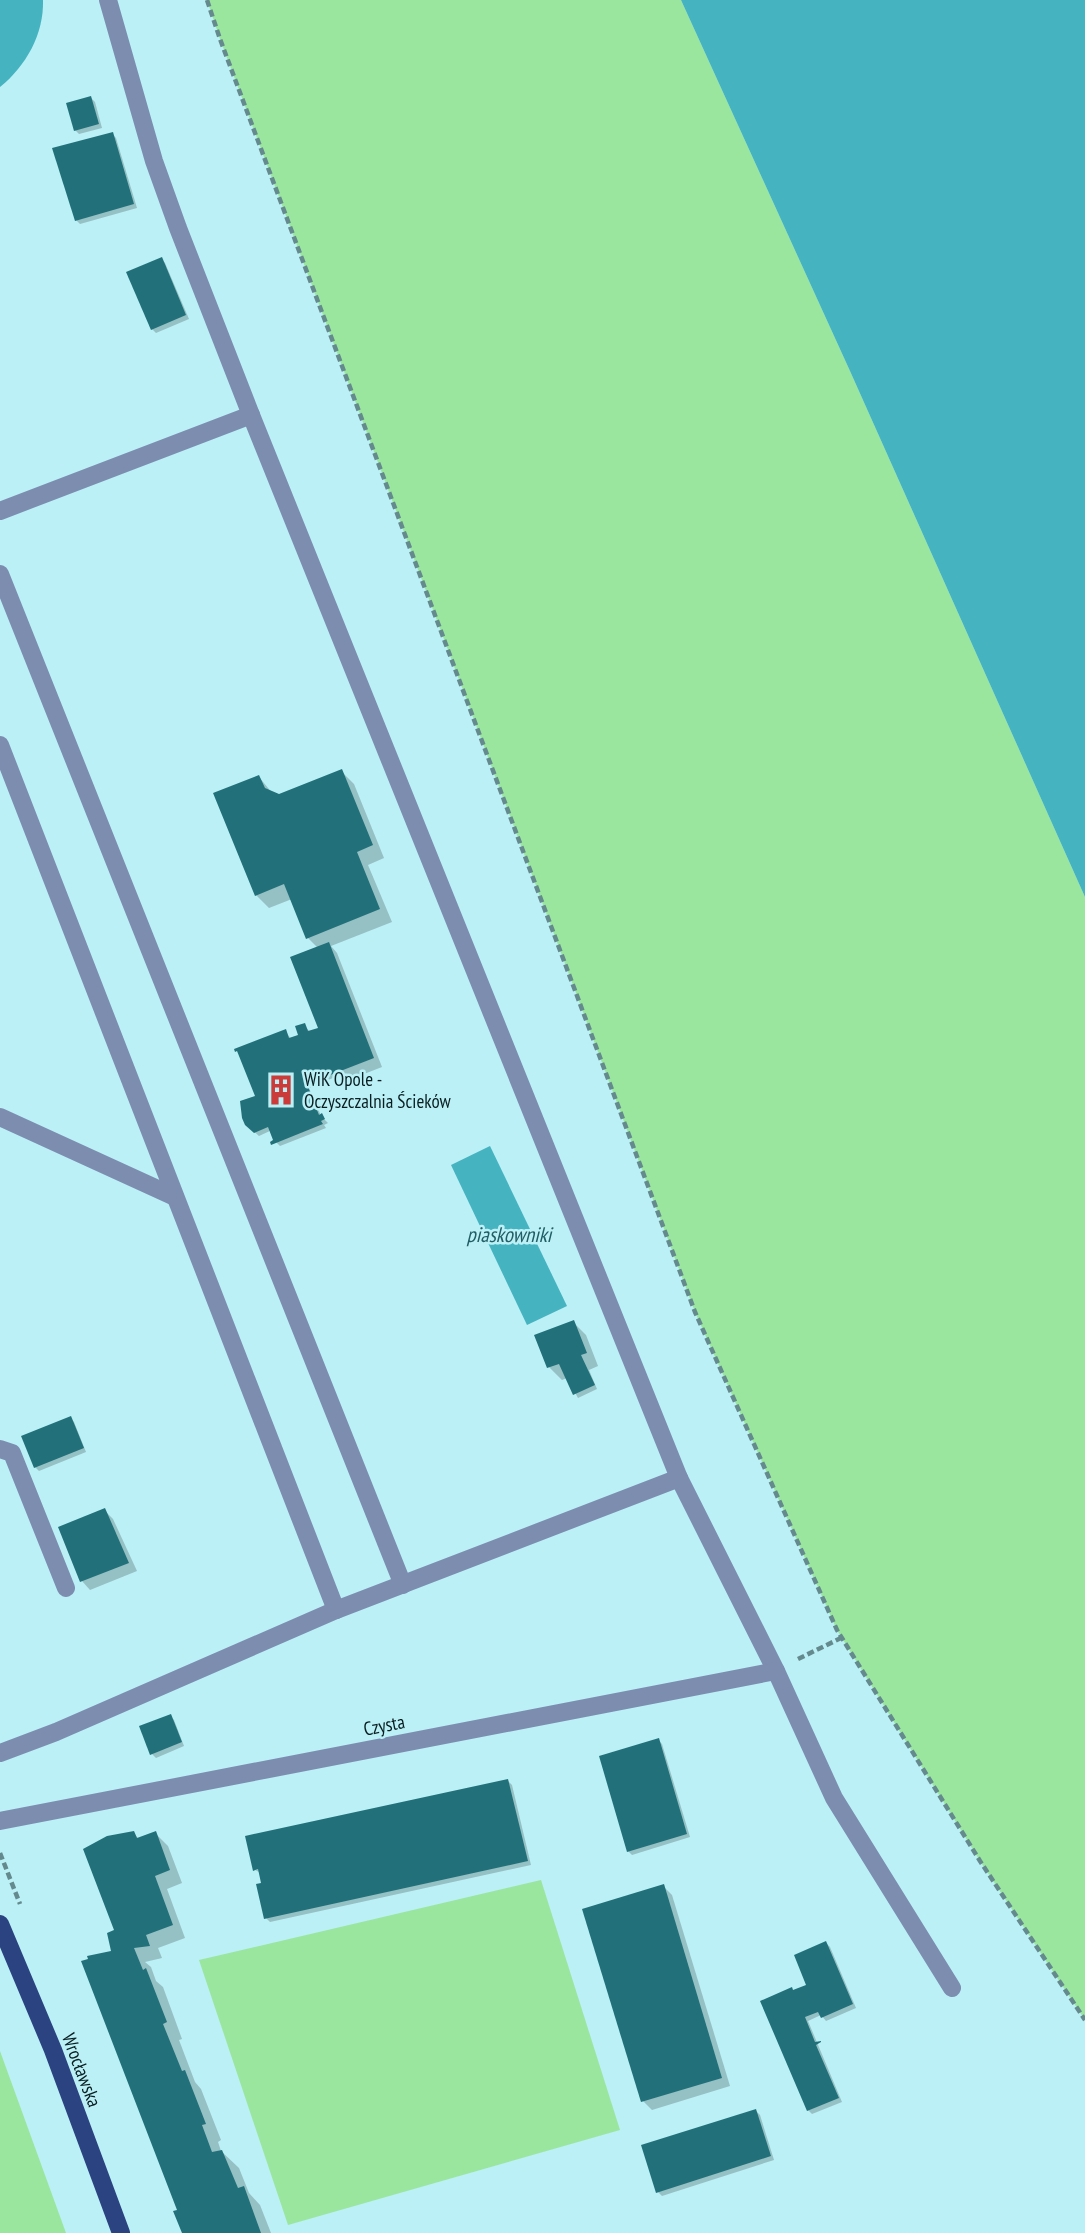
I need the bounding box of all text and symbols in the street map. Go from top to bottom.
place label: WiK Opole - Oczyszczalnia Ścieków [304,1067,451,1113]
building icon: WiK Opole - Oczyszczalnia Ścieków [264,1073,298,1107]
water label: piaskowniki [467,1221,554,1248]
street label: Czysta [361,1709,407,1741]
street label: Wrocławska [57,2030,107,2110]

